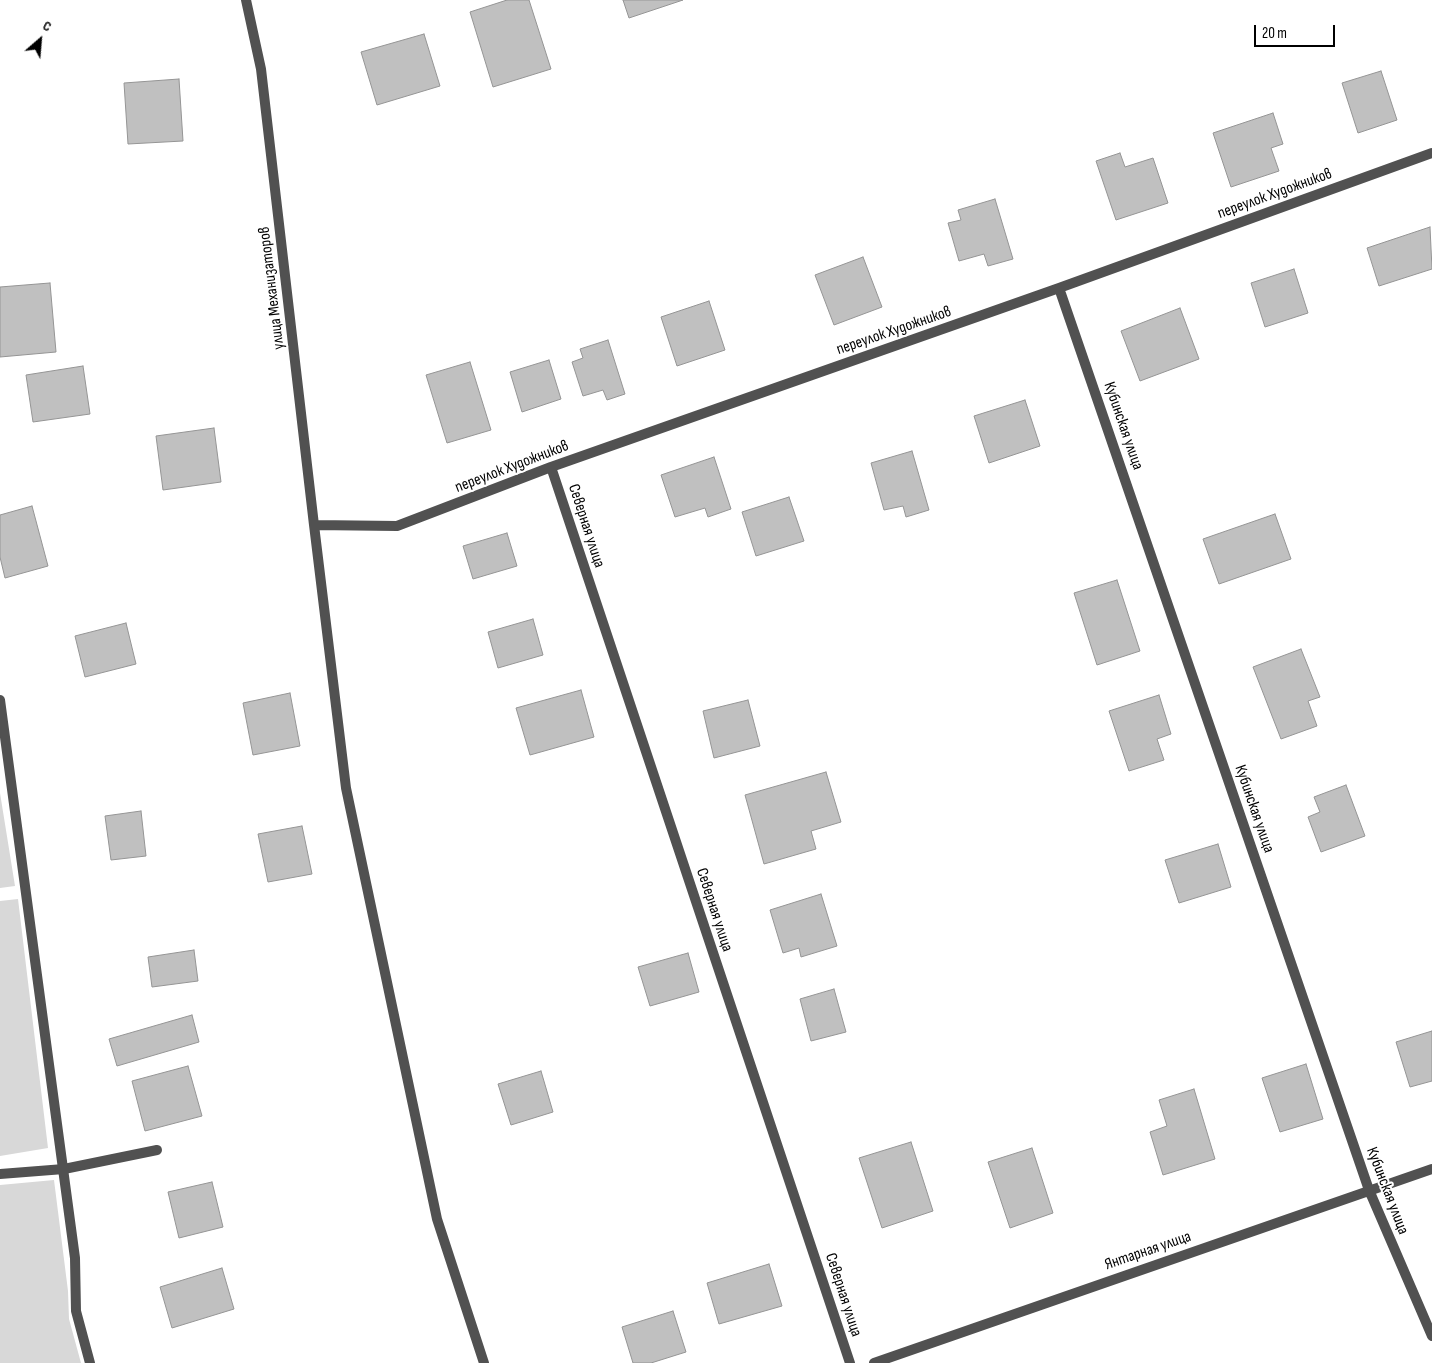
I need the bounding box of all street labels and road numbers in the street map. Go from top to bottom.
street label: переулок Художников [1215,164,1335,224]
street label: улица Механизаторов [255,225,289,351]
street label: переулок Художников [834,302,954,360]
street label: Кубинская улица [1099,380,1147,472]
street label: переулок Художников [452,436,572,498]
street label: Северная улица [563,482,609,570]
street label: Кубинская улица [1230,763,1278,855]
street label: Северная улица [691,866,737,954]
street label: Кубинская улица [1362,1145,1412,1237]
street label: Янтарная улица [1102,1227,1194,1275]
street label: Северная улица [820,1251,866,1339]

